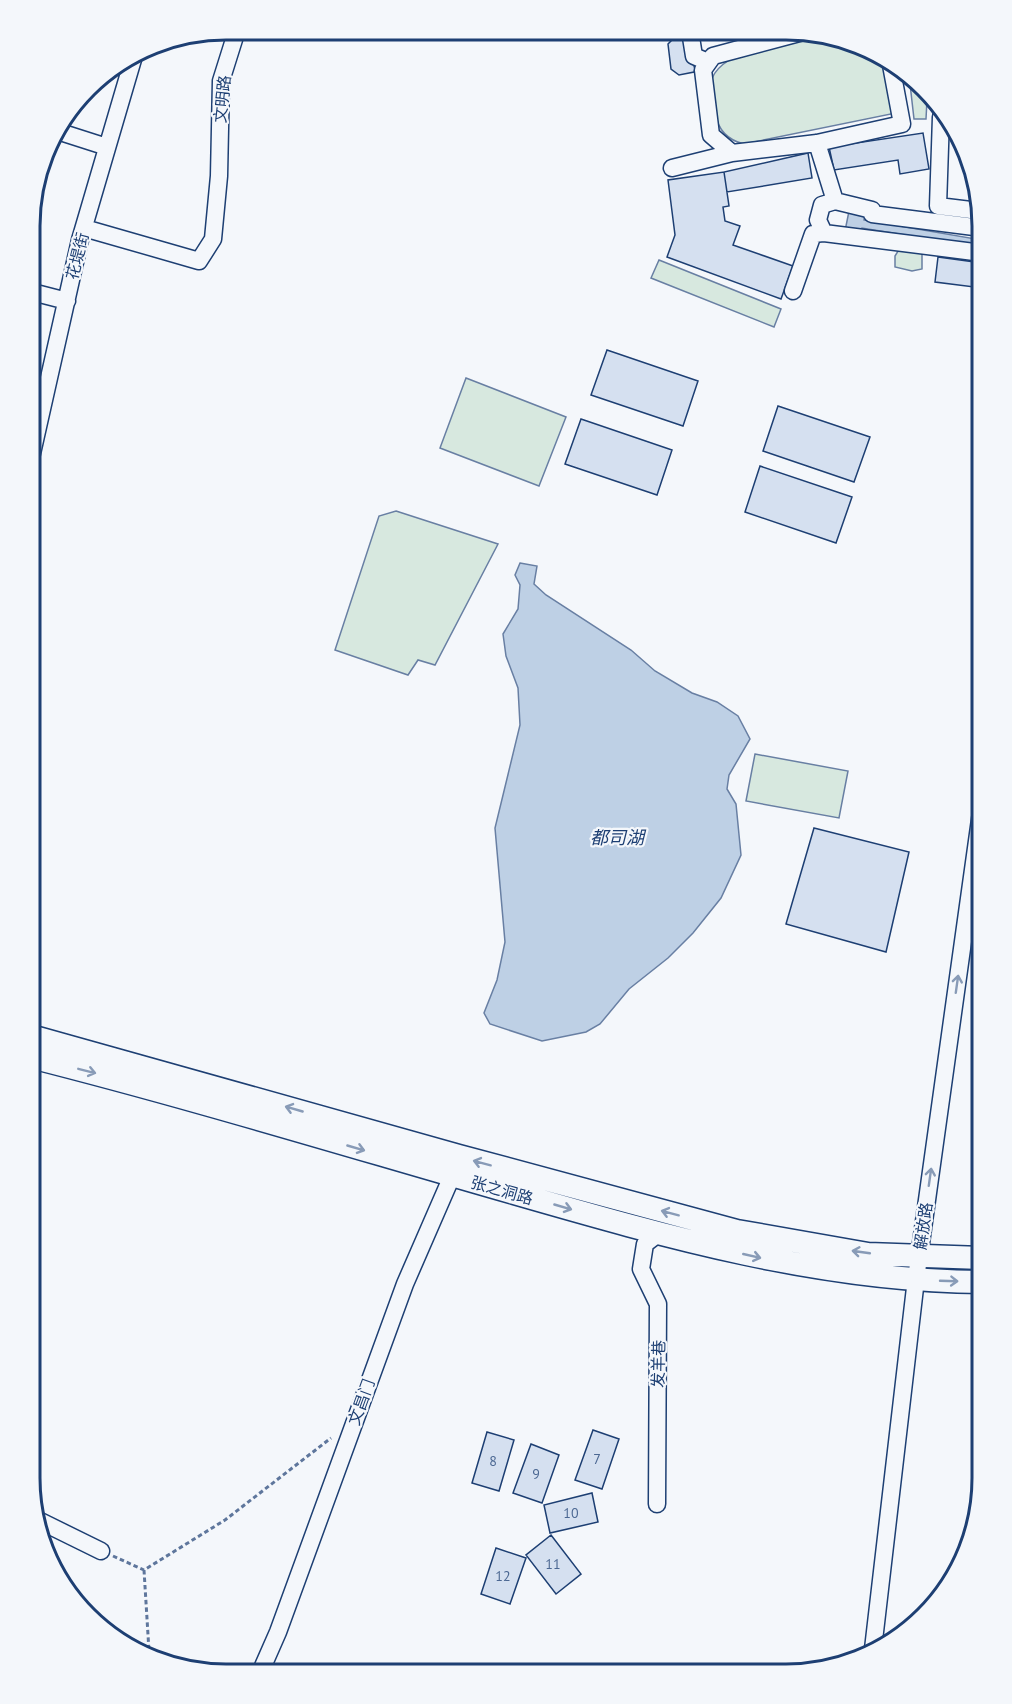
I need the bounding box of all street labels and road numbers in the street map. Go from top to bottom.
street label: 文明路 [210,74,234,124]
street label: 花堤街 [61,230,93,282]
street label: 张之洞路 [468,1172,536,1208]
street label: 解放路 [910,1201,936,1251]
street label: 发羊巷 [648,1340,668,1388]
street label: 文昌门 [343,1376,379,1428]

